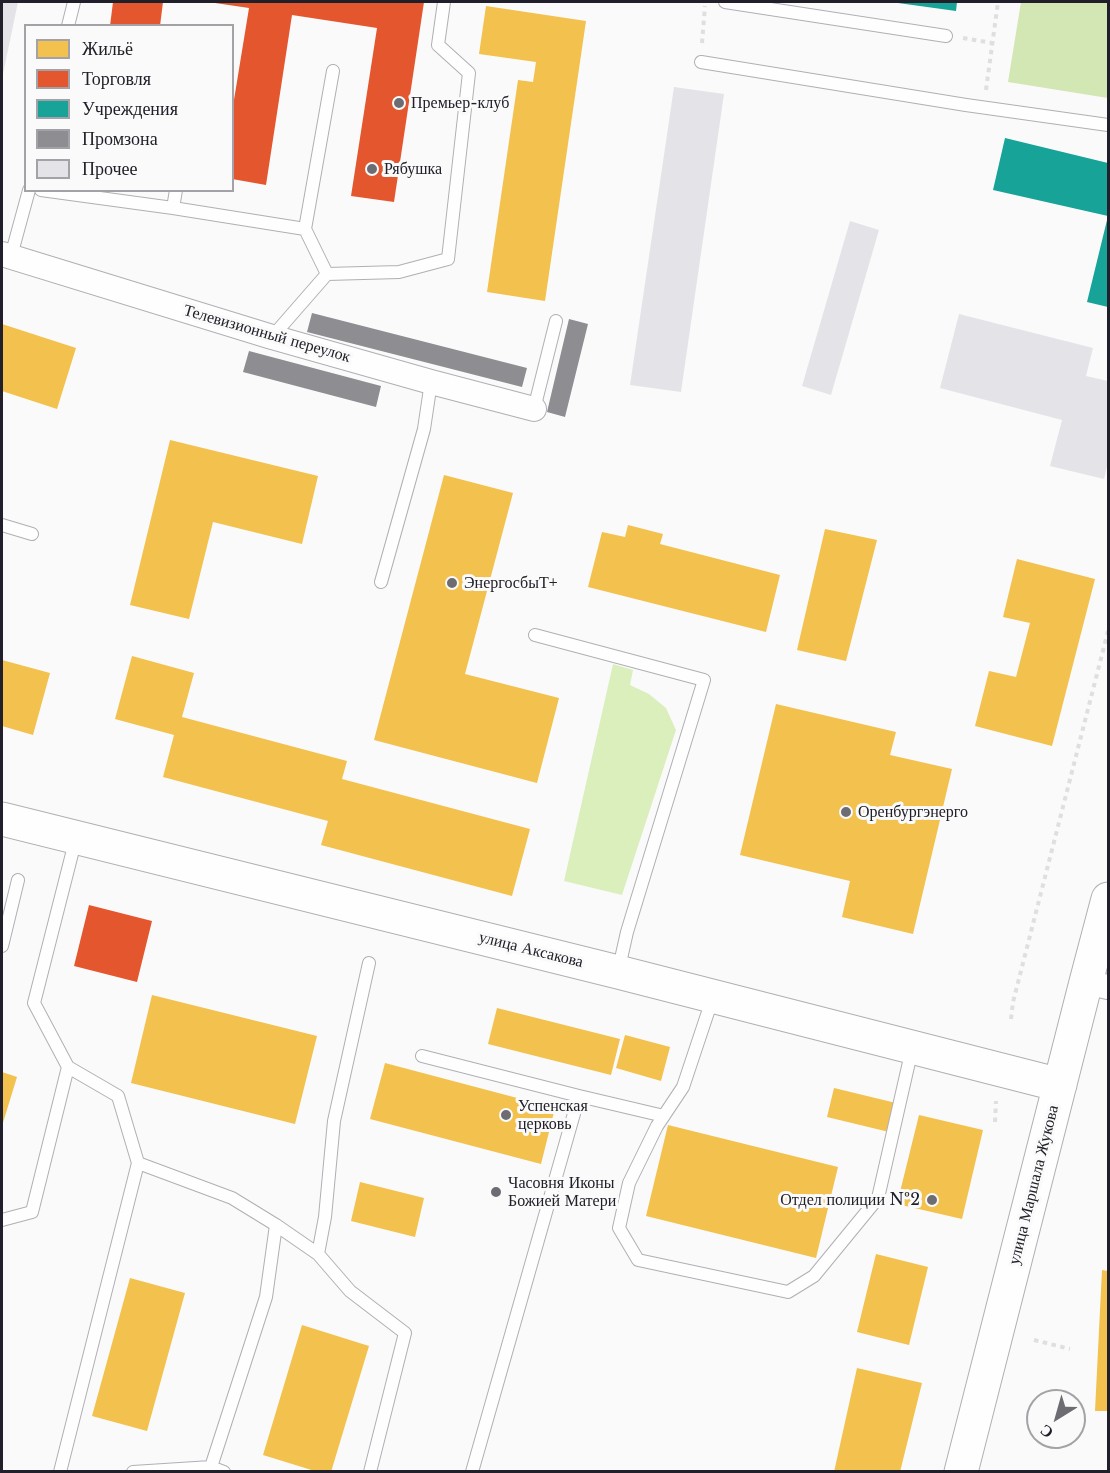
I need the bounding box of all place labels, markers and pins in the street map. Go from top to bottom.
place label: Премьер-клуб [411,93,509,113]
marker: Премьер-клуб [392,96,406,110]
place label: Рябушка [384,159,442,179]
marker: Рябушка [365,162,379,176]
place label: ЭнергосбыТ+ [464,573,558,593]
marker: ЭнергосбыТ+ [445,576,459,590]
place label: Оренбургэнерго [858,802,968,822]
marker: Оренбургэнерго [839,805,853,819]
place label: Успенская церковь [518,1096,588,1134]
marker: Успенская церковь [499,1108,513,1122]
place label: Часовня Иконы Божией Матери [508,1173,616,1211]
marker: Часовня Иконы Божией Матери [489,1185,503,1199]
place label: Отдел полиции №2 [780,1190,920,1210]
marker: Отдел полиции №2 [925,1193,939,1207]

